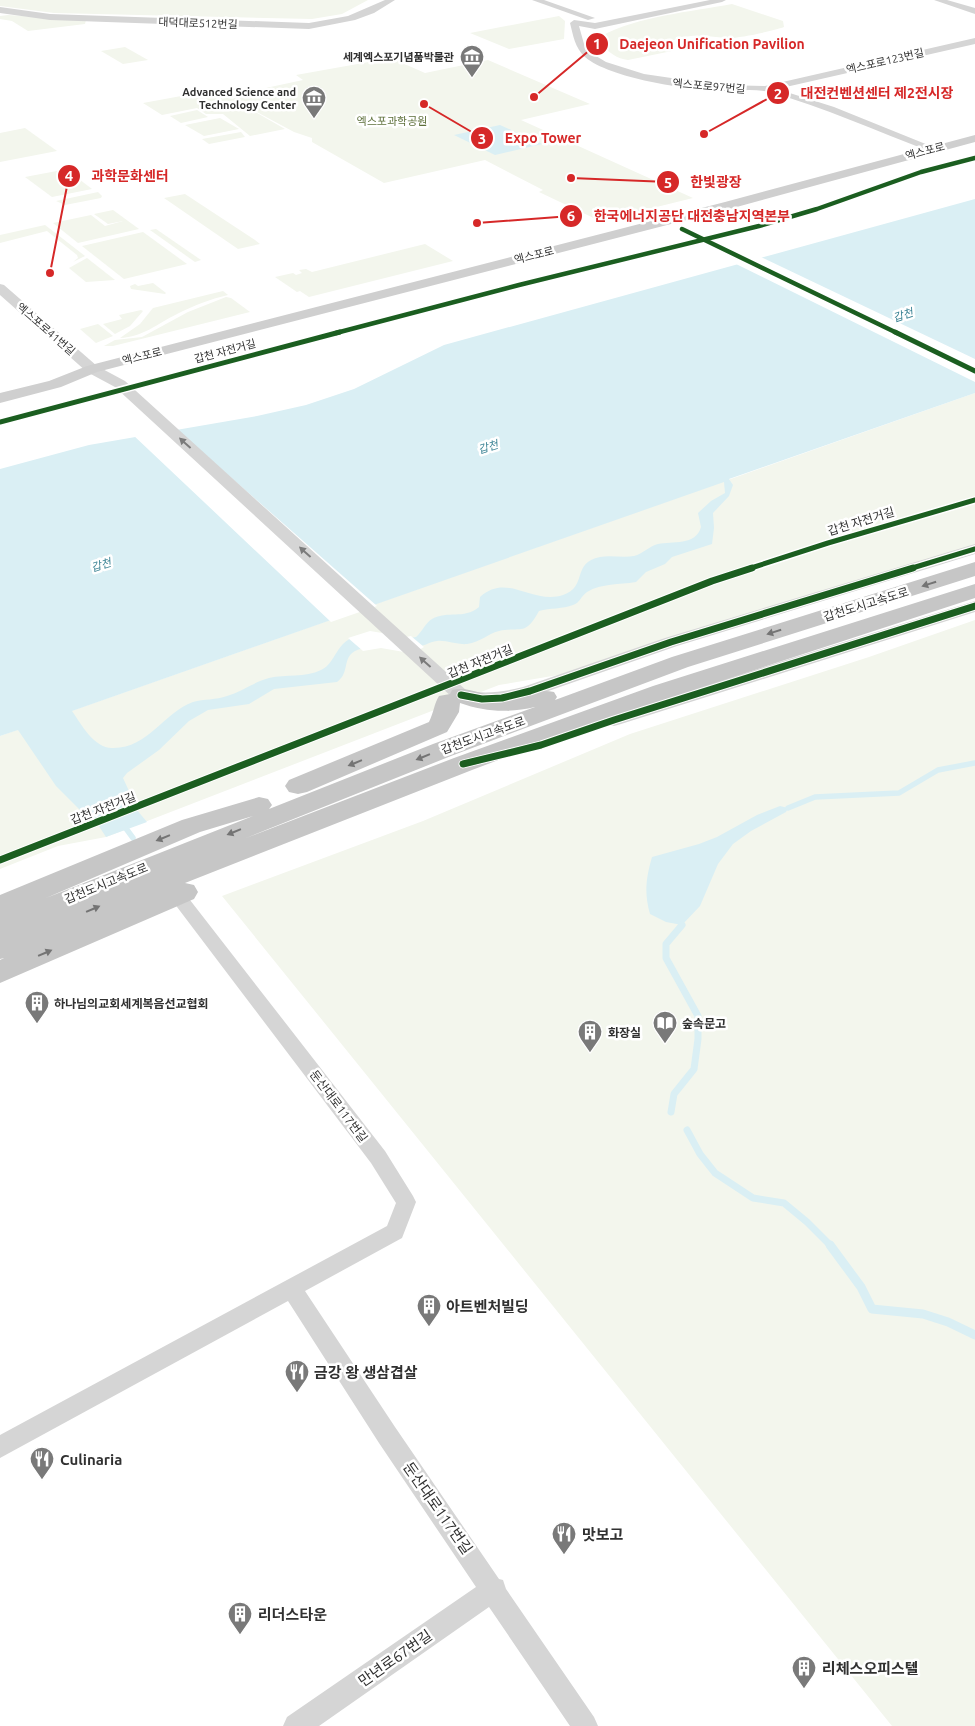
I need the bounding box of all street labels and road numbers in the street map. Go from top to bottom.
street label: 대덕대로512번길 [158,16,238,30]
street label: 엑스포로123번길 [845,46,925,76]
street label: 엑스포로97번길 [672,77,746,95]
street label: 엑스포로 [904,140,946,162]
street label: 엑스포로 [513,244,555,266]
street label: 엑스포로41번길 [14,300,78,358]
street label: 갑천 자전거길 [193,337,257,365]
street label: 엑스포로 [121,345,163,367]
street label: 갑천 자전거길 [826,505,896,537]
street label: 갑천도시고속도로 [822,585,910,623]
street label: 갑천 자전거길 [446,642,514,680]
street label: 갑천도시고속도로 [439,714,527,756]
street label: 갑천 자전거길 [68,790,138,826]
street label: 갑천도시고속도로 [63,860,149,906]
street label: 둔산대로117번길 [308,1068,370,1144]
street label: 둔산대로117번길 [400,1459,476,1557]
street label: 만년로67번길 [355,1626,435,1690]

